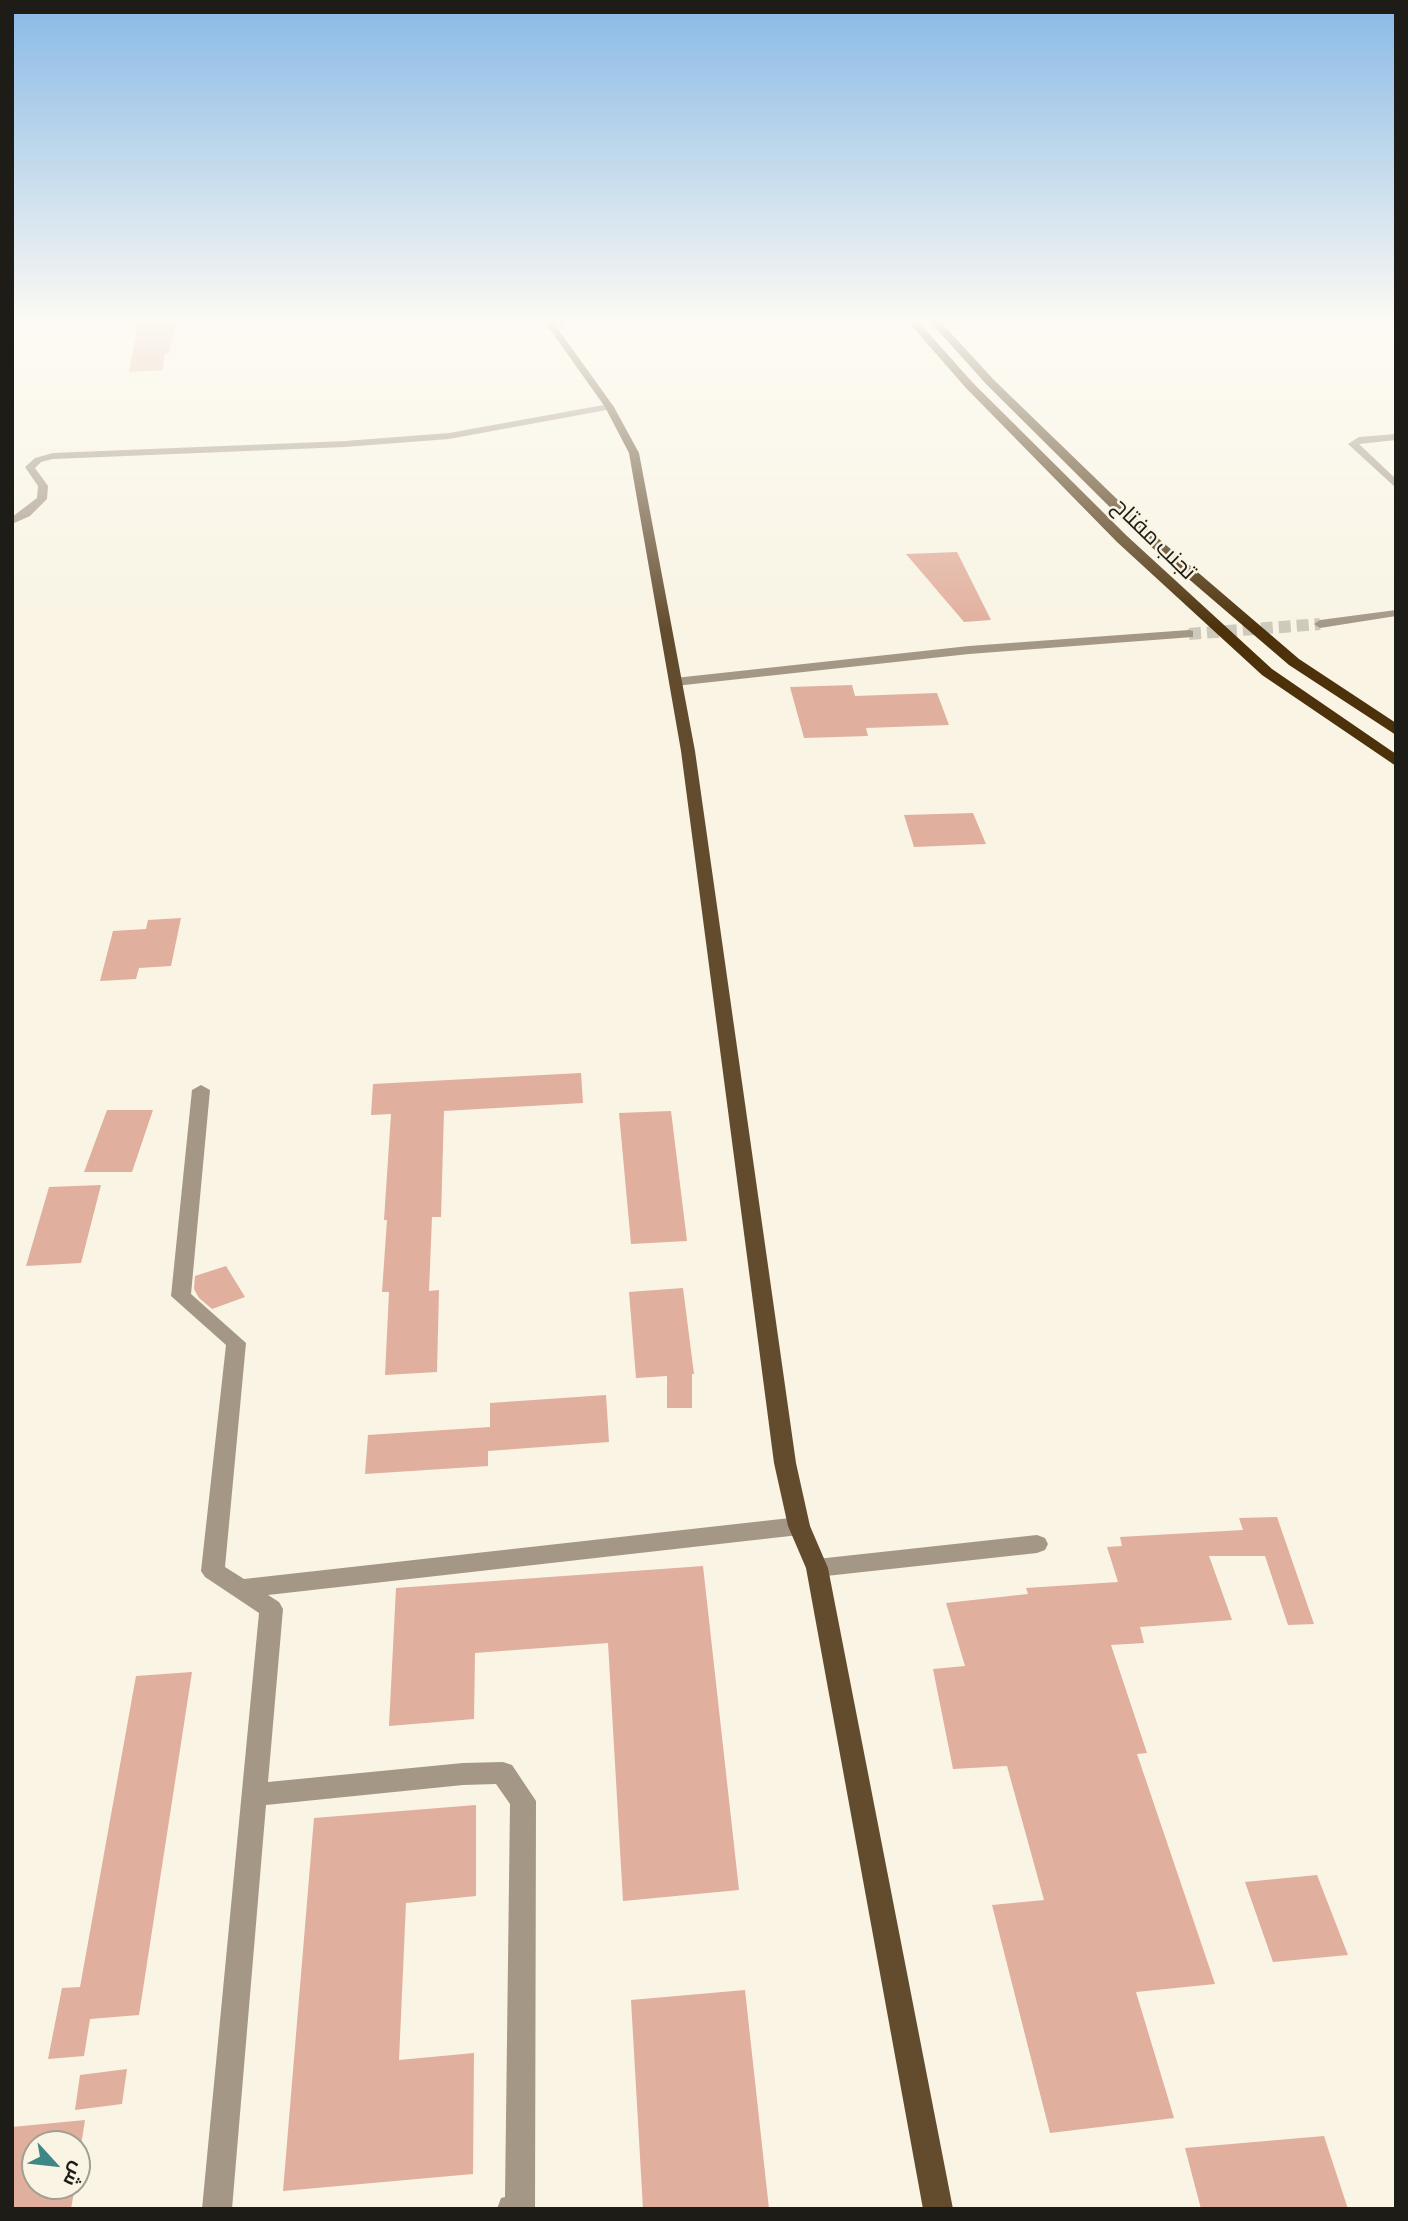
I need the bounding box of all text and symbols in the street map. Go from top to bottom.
street label: تجنب مفتاح [1106,492,1202,586]
north arrow [21,2130,91,2200]
text: ش [59,2159,87,2189]

